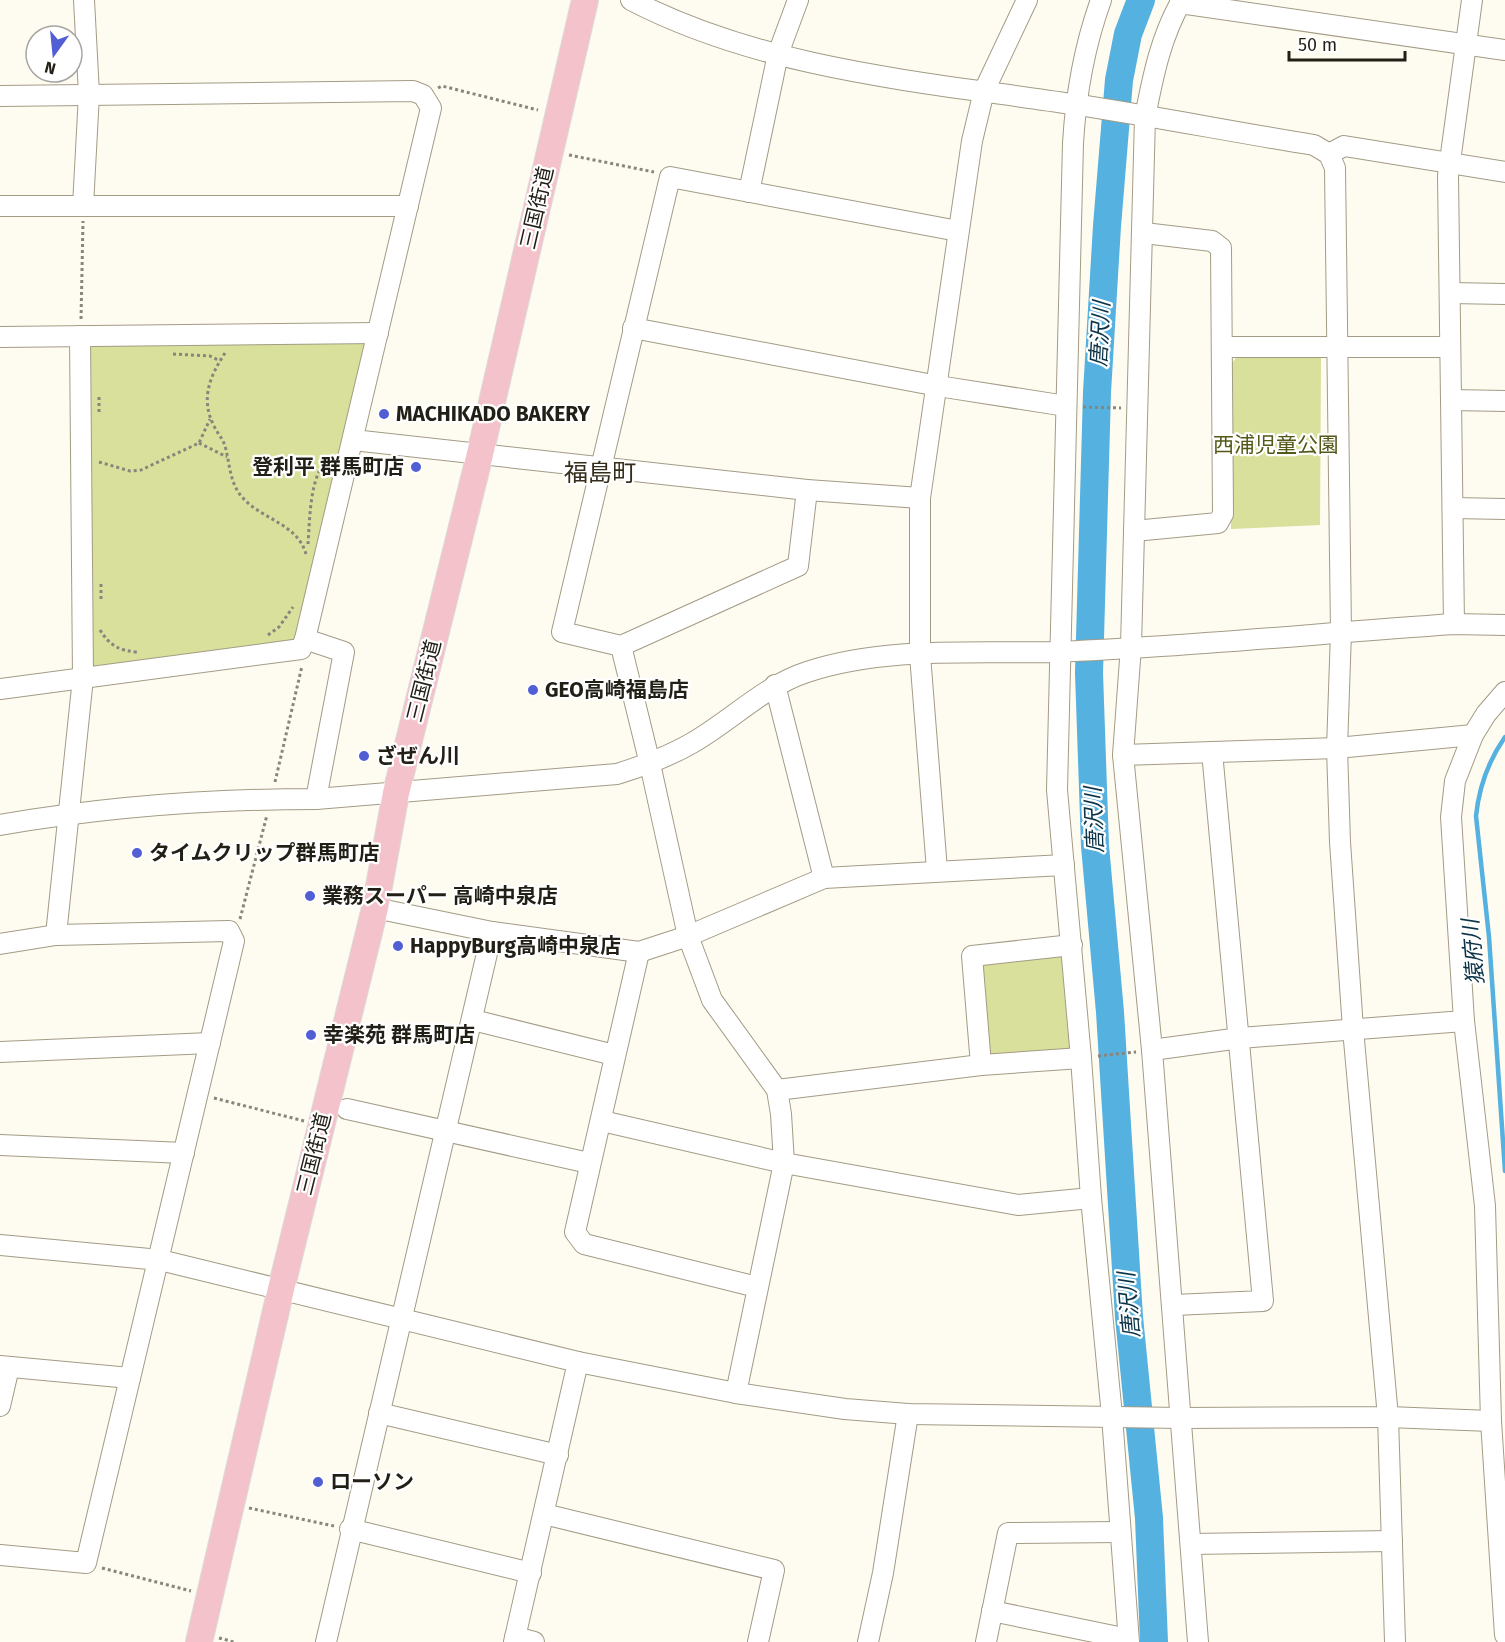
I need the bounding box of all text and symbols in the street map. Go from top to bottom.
north arrow [24,24,84,84]
scale bar [1289,24,1404,62]
text: 50 m [1298,34,1337,56]
text: N [43,57,58,79]
street label: 三国街道 [515,164,559,252]
water label: 唐沢川 [1085,298,1115,368]
place label: MACHIKADO BAKERY [396,401,591,427]
marker: MACHIKADO BAKERY [377,407,391,421]
park label: 西浦児童公園 [1213,432,1339,458]
place label: 登利平 群馬町店 [252,454,404,480]
district label: 福島町 [564,459,636,487]
marker: 登利平 群馬町店 [409,460,423,474]
street label: 三国街道 [401,637,447,725]
place label: GEO高崎福島店 [545,677,689,703]
marker: GEO高崎福島店 [526,683,540,697]
place label: ざぜん川 [376,743,460,769]
marker: ざぜん川 [357,749,371,763]
water label: 唐沢川 [1079,785,1109,853]
place label: タイムクリップ群馬町店 [149,840,380,866]
marker: タイムクリップ群馬町店 [130,846,144,860]
place label: 業務スーパー 高崎中泉店 [322,883,558,909]
marker: 業務スーパー 高崎中泉店 [303,889,317,903]
water label: 猿府川 [1457,916,1489,986]
place label: HappyBurg高崎中泉店 [410,933,621,959]
marker: HappyBurg高崎中泉店 [391,939,405,953]
place label: 幸楽苑 群馬町店 [323,1022,475,1048]
marker: 幸楽苑 群馬町店 [304,1028,318,1042]
street label: 三国街道 [291,1110,337,1198]
water label: 唐沢川 [1113,1269,1145,1339]
place label: ローソン [330,1469,414,1495]
marker: ローソン [311,1475,325,1489]

